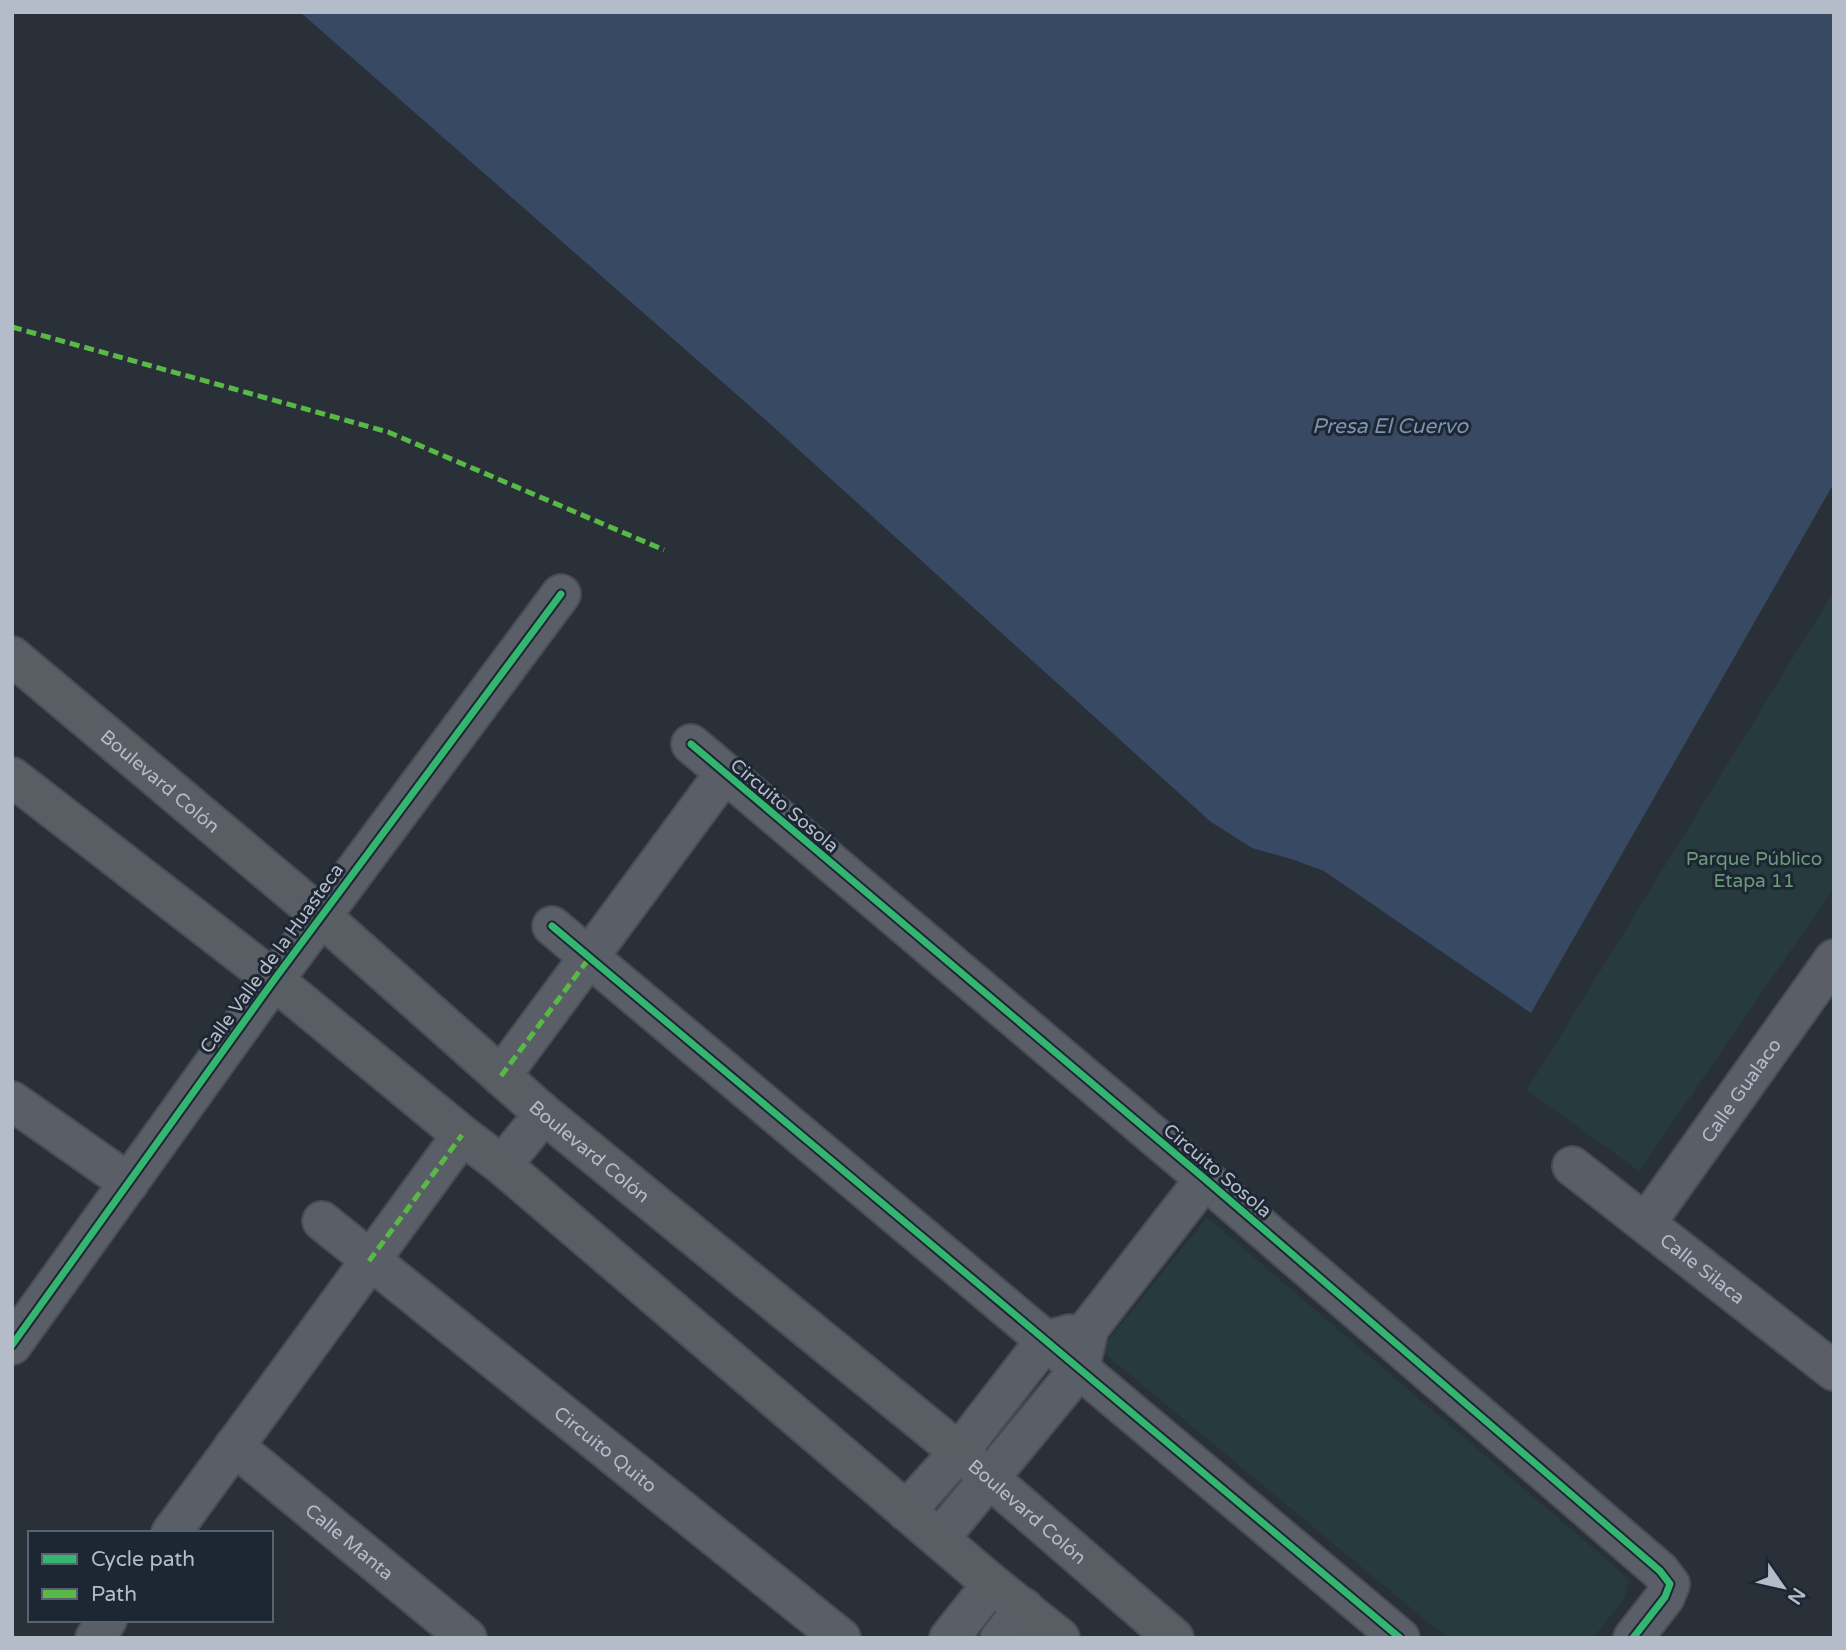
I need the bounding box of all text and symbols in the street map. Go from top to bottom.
water label: Presa El Cuervo [1312,414,1469,439]
street label: Boulevard Colón [96,725,224,838]
street label: Circuito Sosola [726,754,843,857]
park label: Parque Público Etapa 11 [1686,848,1822,892]
street label: Calle Valle de la Huasteca [196,859,348,1058]
street label: Calle Gualaco [1697,1034,1786,1147]
street label: Boulevard Colón [525,1096,654,1207]
street label: Circuito Sosola [1159,1119,1276,1222]
street label: Calle Silaca [1655,1229,1749,1309]
street label: Circuito Quito [549,1402,661,1498]
street label: Boulevard Colón [964,1455,1090,1569]
street label: Calle Manta [301,1500,398,1585]
legend [28,1531,273,1622]
text: Cycle path [91,1547,195,1572]
north arrow [1748,1552,1818,1622]
text: Path [91,1582,137,1607]
text: N [1783,1583,1810,1608]

